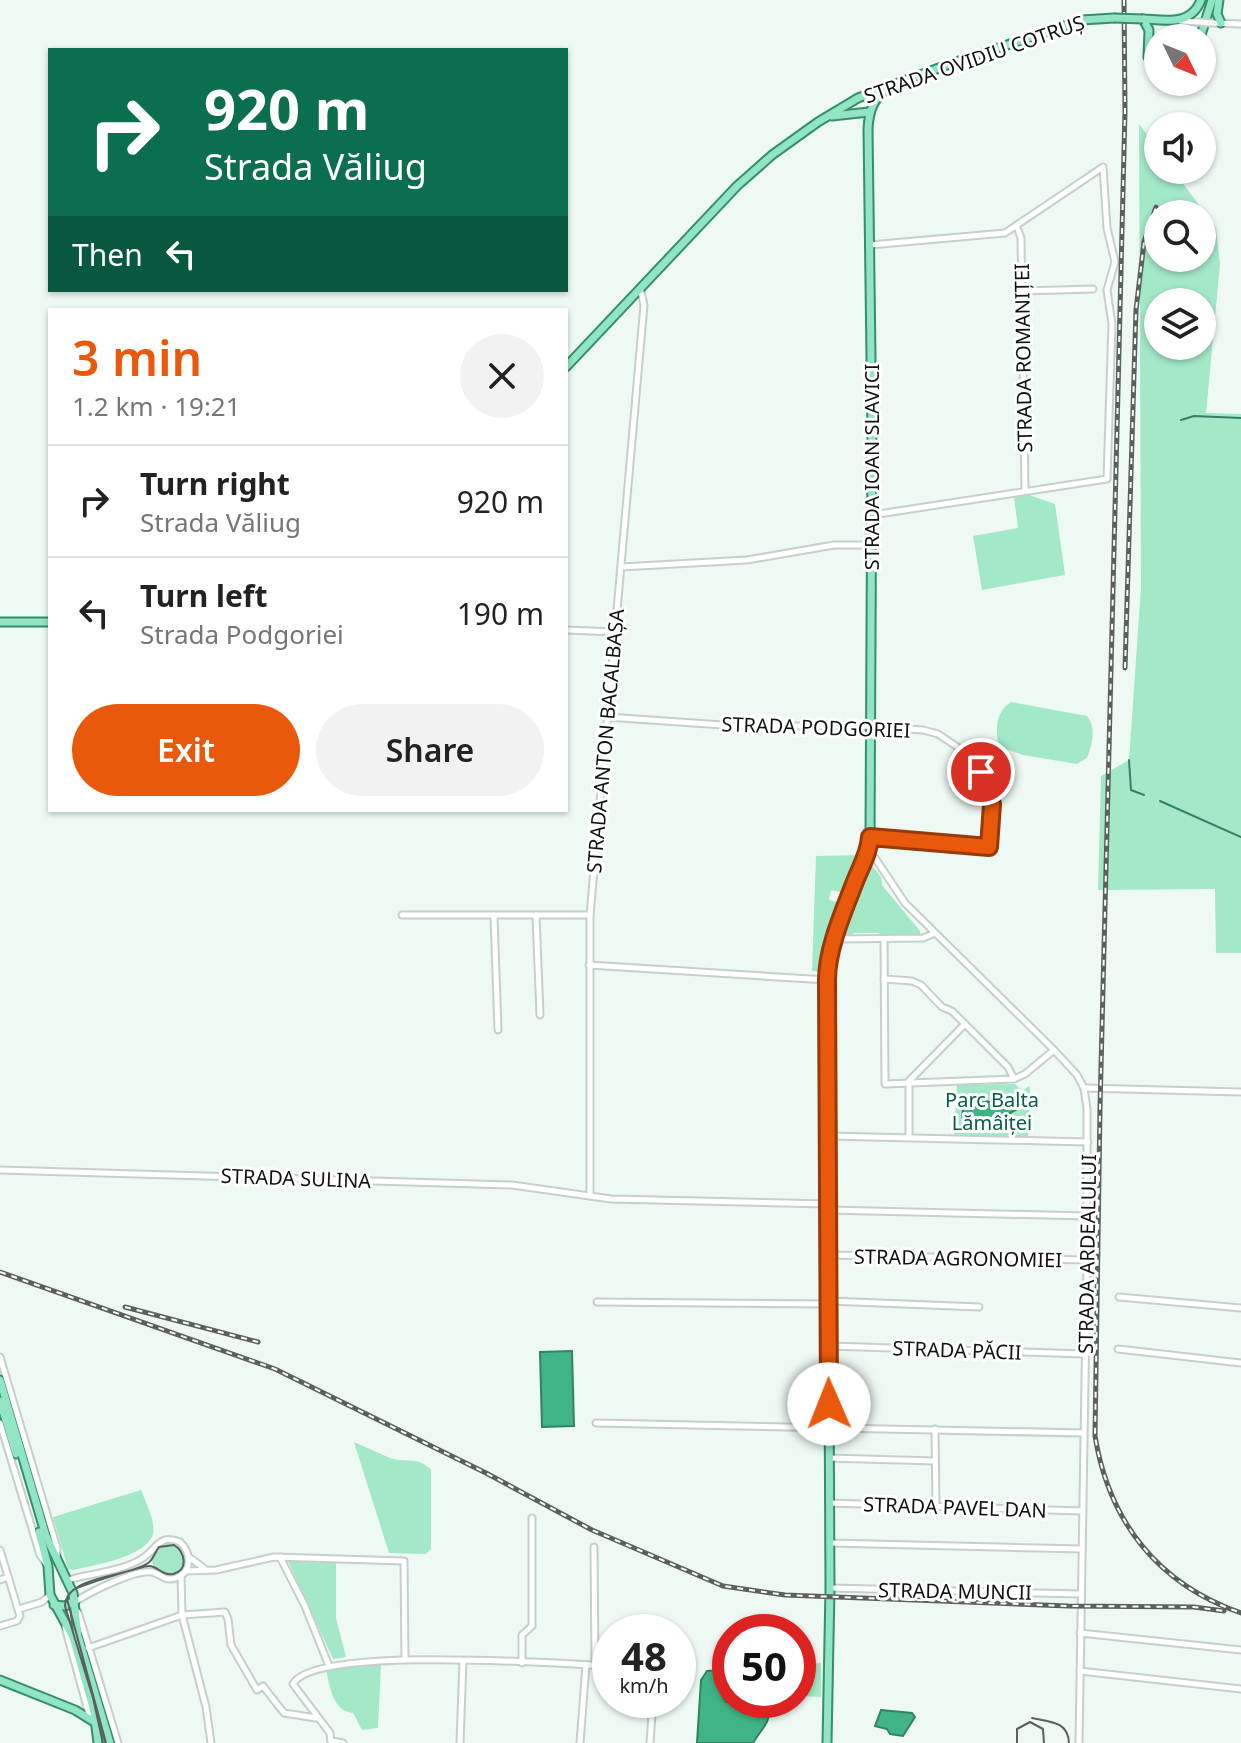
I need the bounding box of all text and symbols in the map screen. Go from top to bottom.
street label: STRADA OVIDIU COTRUȘ [860,9,1088,109]
north arrow [1144,24,1216,96]
map controls [1144,24,1216,360]
text: 920 m [204,70,369,146]
icon: right [72,80,176,184]
button: sound [1144,112,1216,184]
text: Strada Văliug [204,142,427,191]
button: search [1144,200,1216,272]
icon: left [159,232,203,276]
text: Then [72,234,143,275]
street label: STRADA ROMANIȚEI [1008,263,1038,453]
button: layers [1144,288,1216,360]
text: 3 min [72,325,202,390]
button: close [460,334,544,418]
street label: STRADA IOAN SLAVICI [858,364,885,570]
text: 1.2 km · 19:21 [72,388,241,424]
text: Turn right [140,463,290,504]
icon: right [72,479,116,523]
text: 920 m [457,481,544,522]
text: Strada Văliug [140,504,301,540]
text: Turn left [140,575,268,616]
icon: left [72,591,116,635]
text: 190 m [457,593,544,634]
street label: STRADA ANTON BACALBAȘA [580,608,630,874]
text: Strada Podgoriei [140,616,344,652]
button: Exit [72,704,300,796]
button: Share [316,704,544,796]
street label: STRADA PODGORIEI [721,710,911,744]
pin [947,738,1015,806]
icon: arrive [959,750,1003,794]
park label: Parc Balta Lămâiței [945,1086,1039,1136]
street label: STRADA ARDEALULUI [1072,1154,1102,1354]
street label: STRADA SULINA [220,1162,372,1194]
street label: STRADA AGRONOMIEI [854,1243,1062,1273]
street label: STRADA PĂCII [892,1334,1022,1366]
position arrow [787,1362,871,1446]
street label: STRADA PAVEL DAN [863,1490,1047,1524]
street label: STRADA MUNCII [878,1576,1032,1606]
speed limit sign: 50 [712,1614,816,1718]
text: 48 [621,1628,667,1683]
text: km/h [619,1672,669,1699]

